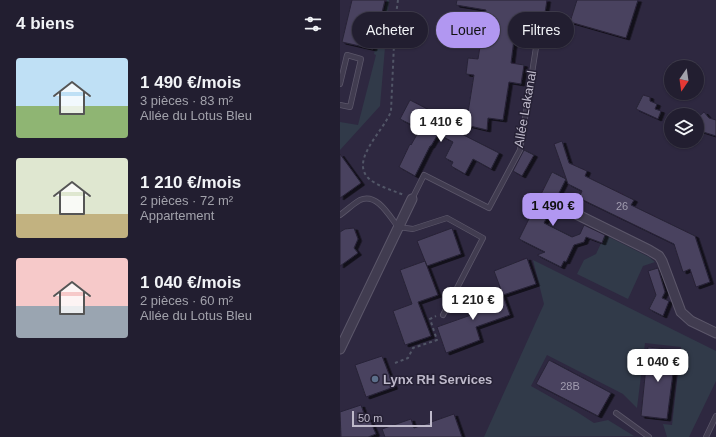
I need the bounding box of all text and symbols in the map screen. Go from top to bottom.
chip: Acheter [352,12,428,48]
chip: Louer [436,12,500,48]
chip: Filtres [508,12,574,48]
icon: filters [302,13,324,35]
text: 4 biens [16,14,75,33]
north arrow [664,60,704,100]
map controls [664,60,704,148]
street label: Allée Lakanal [511,69,539,149]
text: 1 490 €/mois [140,73,241,92]
icon: home [48,74,96,122]
text: 3 pièces · 83 m² [140,93,233,108]
text: Allée du Lotus Bleu [140,108,252,123]
button: layers [664,108,704,148]
pin: 1 410 € [404,109,478,143]
text: 1 410 € [419,114,463,129]
text: 1 210 €/mois [140,173,241,192]
icon: home [48,174,96,222]
text: 2 pièces · 72 m² [140,193,233,208]
pin: 1 490 € [516,193,590,227]
text: 1 490 € [531,198,575,213]
house number: 26 [616,200,628,212]
text: Appartement [140,208,214,223]
text: 1 040 €/mois [140,273,241,292]
icon: home [48,274,96,322]
pin: 1 210 € [436,287,510,321]
text: 1 210 € [451,292,495,307]
text: 2 pièces · 60 m² [140,293,233,308]
text: Allée du Lotus Bleu [140,308,252,323]
pin: 1 040 € [621,349,695,383]
text: 1 040 € [636,354,680,369]
place label: Lynx RH Services [383,372,492,387]
marker: Lynx RH Services [370,374,380,384]
house number: 28B [560,380,580,392]
scale bar [352,409,432,428]
text: 50 m [358,412,382,424]

